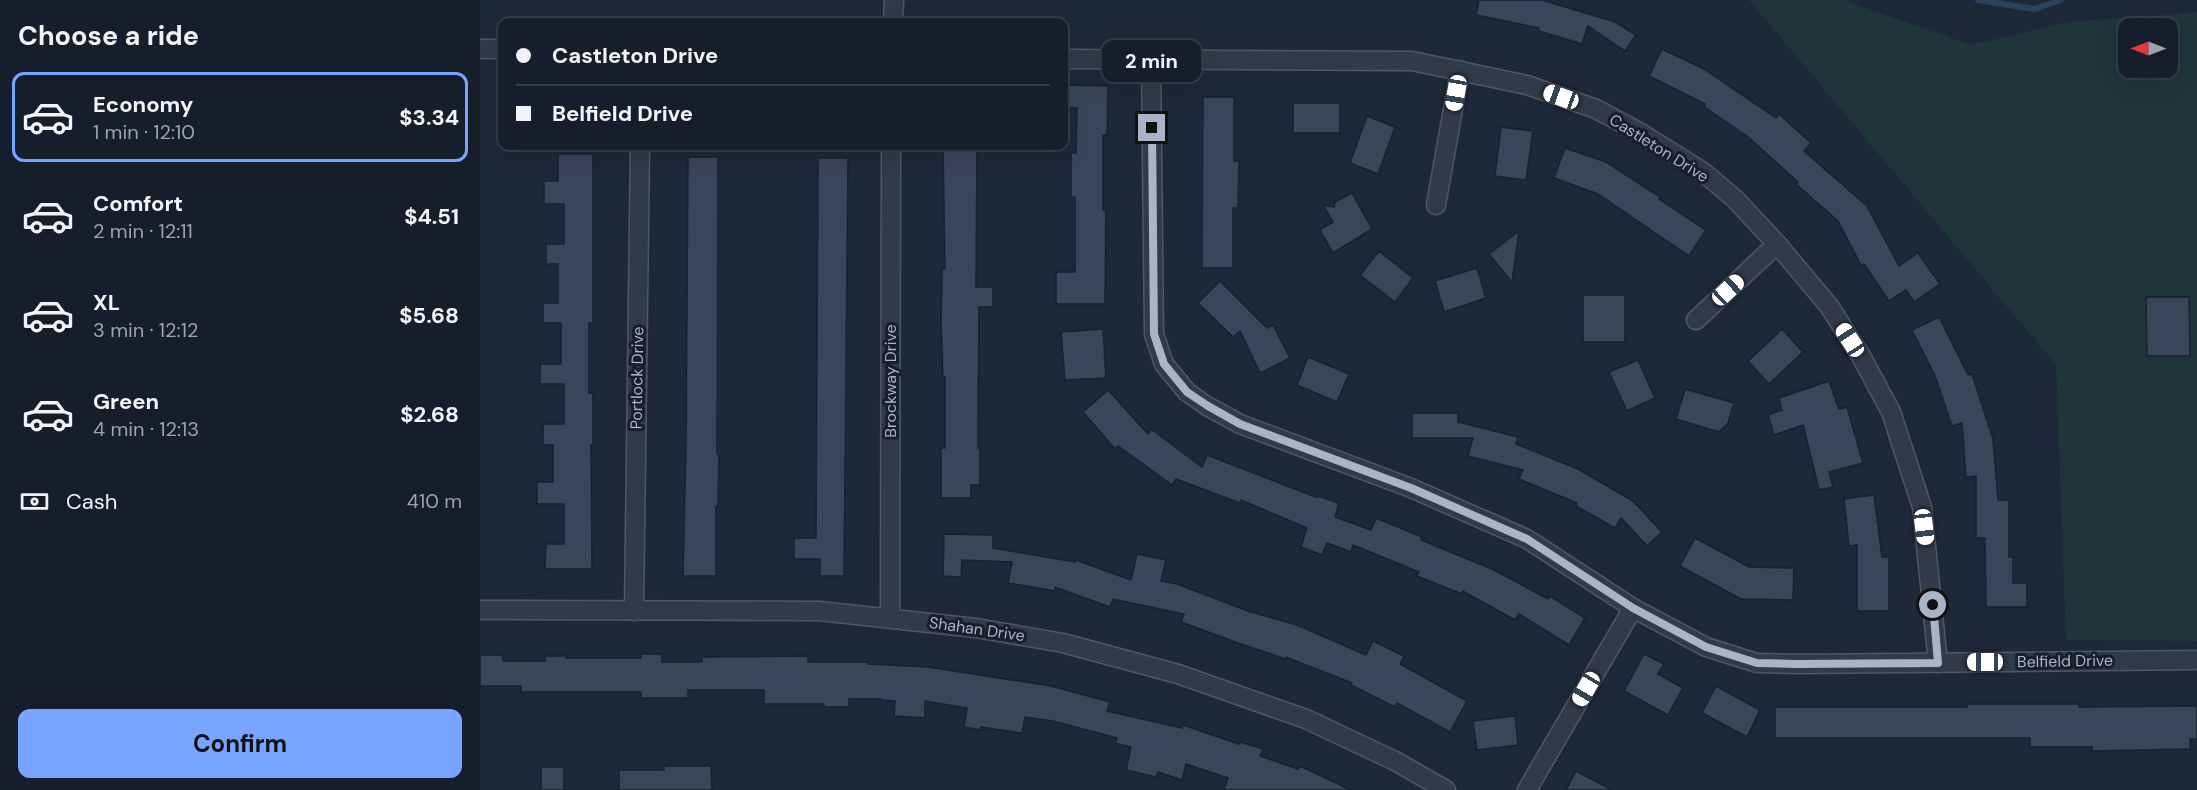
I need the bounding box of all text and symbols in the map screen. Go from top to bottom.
text: Choose a ride [18,18,199,53]
north arrow [2118,18,2178,78]
map controls [2118,18,2178,78]
text: Castleton Drive [552,41,718,70]
callout: 2 min [1102,41,1202,83]
text: 2 min [1125,48,1178,74]
car [1444,74,1468,112]
car [1541,82,1581,112]
icon: car [21,90,75,144]
text: Economy [93,90,193,119]
text: Belfield Drive [552,99,693,128]
text: $3.34 [399,103,459,132]
street label: Castleton Drive [1605,109,1713,187]
route end [1138,114,1165,141]
text: 1 min · 12:10 [93,119,195,145]
icon: car [21,189,75,243]
text: Comfort [93,189,183,218]
text: $4.51 [404,202,459,231]
text: 2 min · 12:11 [93,218,193,244]
car [1709,271,1747,309]
icon: car [21,288,75,342]
text: XL [93,288,120,317]
text: $5.68 [399,301,459,330]
text: 3 min · 12:12 [93,317,198,343]
car [1833,320,1867,360]
street label: Brockway Drive [880,324,901,438]
street label: Portlock Drive [626,326,648,430]
icon: car [21,387,75,441]
text: Green [93,387,159,416]
text: $2.68 [400,400,459,429]
text: 4 min · 12:13 [93,416,199,442]
icon: cash [18,485,51,518]
text: Cash [66,487,117,516]
text: 410 m [407,488,462,514]
car [1913,508,1935,546]
route start [1919,591,1946,618]
street label: Shahan Drive [928,612,1026,646]
street label: Belfield Drive [2017,650,2113,672]
car [1967,653,2003,671]
car [1569,669,1603,709]
button: Confirm [18,709,462,778]

